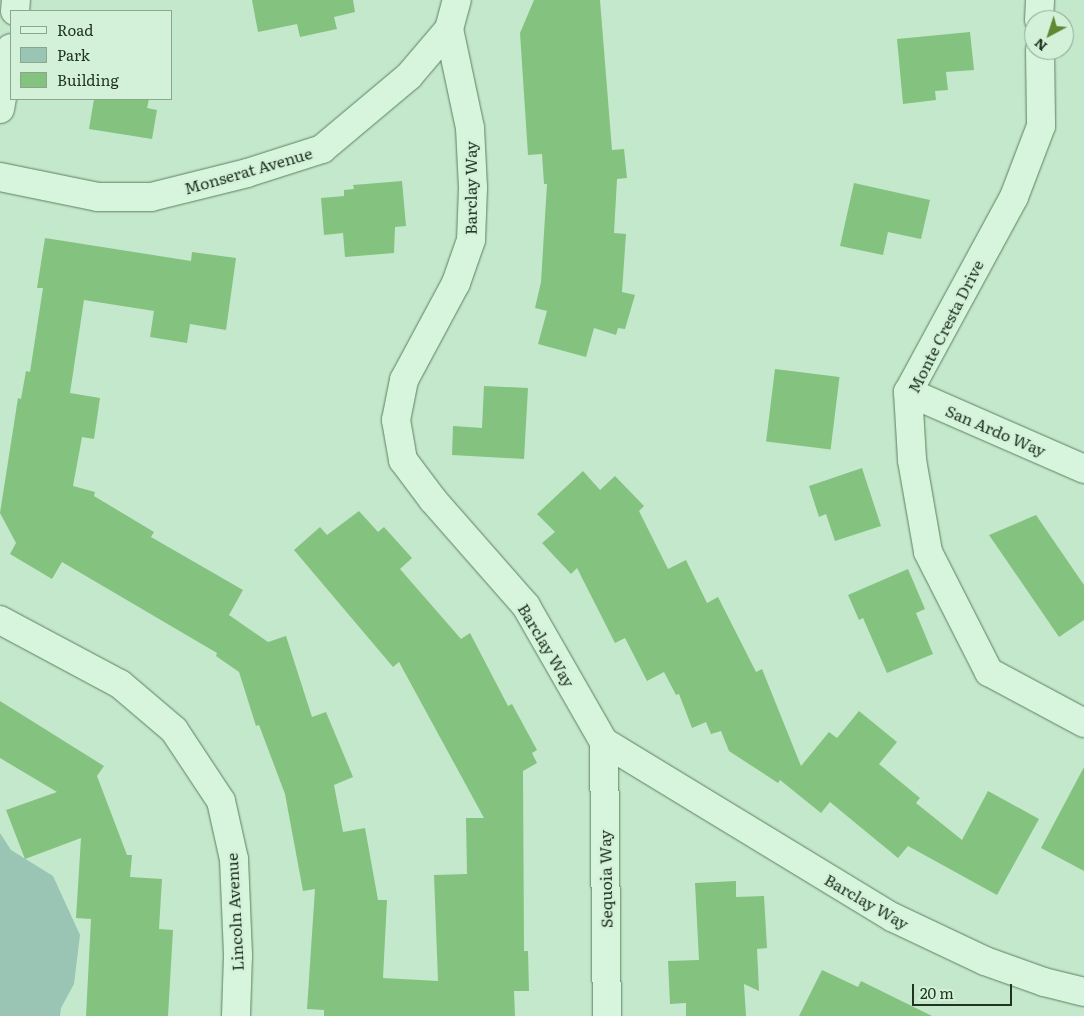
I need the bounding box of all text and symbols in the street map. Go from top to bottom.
legend [10,10,172,100]
north arrow [1024,10,1074,60]
text: Road [57,18,93,41]
text: N [1029,34,1051,57]
text: Park [57,43,90,66]
text: Building [57,68,119,91]
street label: Barclay Way [460,141,480,235]
street label: Monserat Avenue [182,143,314,197]
street label: Monte Cresta Drive [903,256,987,396]
street label: San Ardo Way [943,400,1049,460]
street label: Barclay Way [515,600,579,690]
street label: Sequoia Way [595,830,615,928]
street label: Lincoln Avenue [221,852,247,972]
street label: Barclay Way [821,869,913,933]
scale bar [914,974,1014,1006]
text: 20 m [920,981,954,1004]

